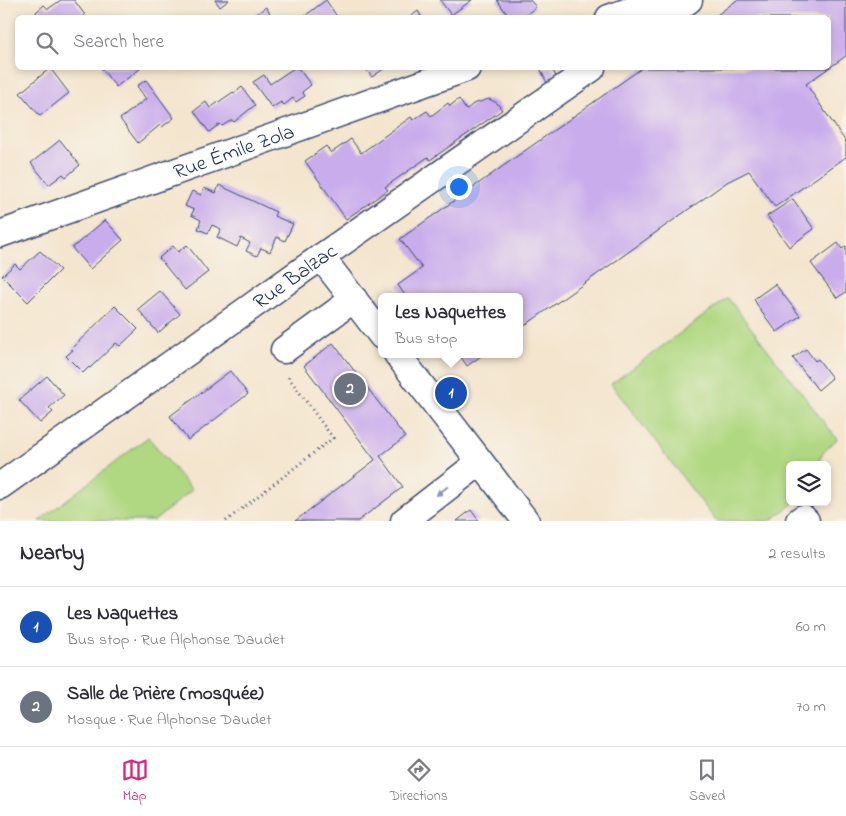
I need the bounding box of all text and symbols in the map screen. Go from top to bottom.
search box [15,15,831,70]
icon: search [33,29,61,57]
text: Search here [73,29,164,56]
street label: Rue Émile Zola [170,118,299,188]
your location [446,174,472,200]
street label: Rue Balzac [248,237,345,318]
popup [378,293,523,358]
text: Les Naquettes [395,300,506,327]
text: Bus stop [395,327,457,351]
pin: 2 [334,370,366,408]
pin: 1 [435,374,467,412]
map controls [786,461,831,506]
button: layers [786,461,831,506]
one-way arrow [436,485,449,496]
text: Nearby [20,539,84,569]
text: 2 results [768,542,826,566]
text: Les Naquettes [67,601,178,628]
text: 1 [33,615,39,639]
text: 60 m [796,615,826,639]
text: Bus stop · Rue Alphonse Daudet [67,628,285,652]
text: Salle de Prière (mosquée) [67,681,263,708]
text: 2 [32,695,40,719]
text: 70 m [796,695,826,719]
text: Mosque · Rue Alphonse Daudet [67,708,272,732]
tab: Map [121,756,149,807]
tab: Directions [390,756,448,807]
tab: Saved [689,756,725,807]

